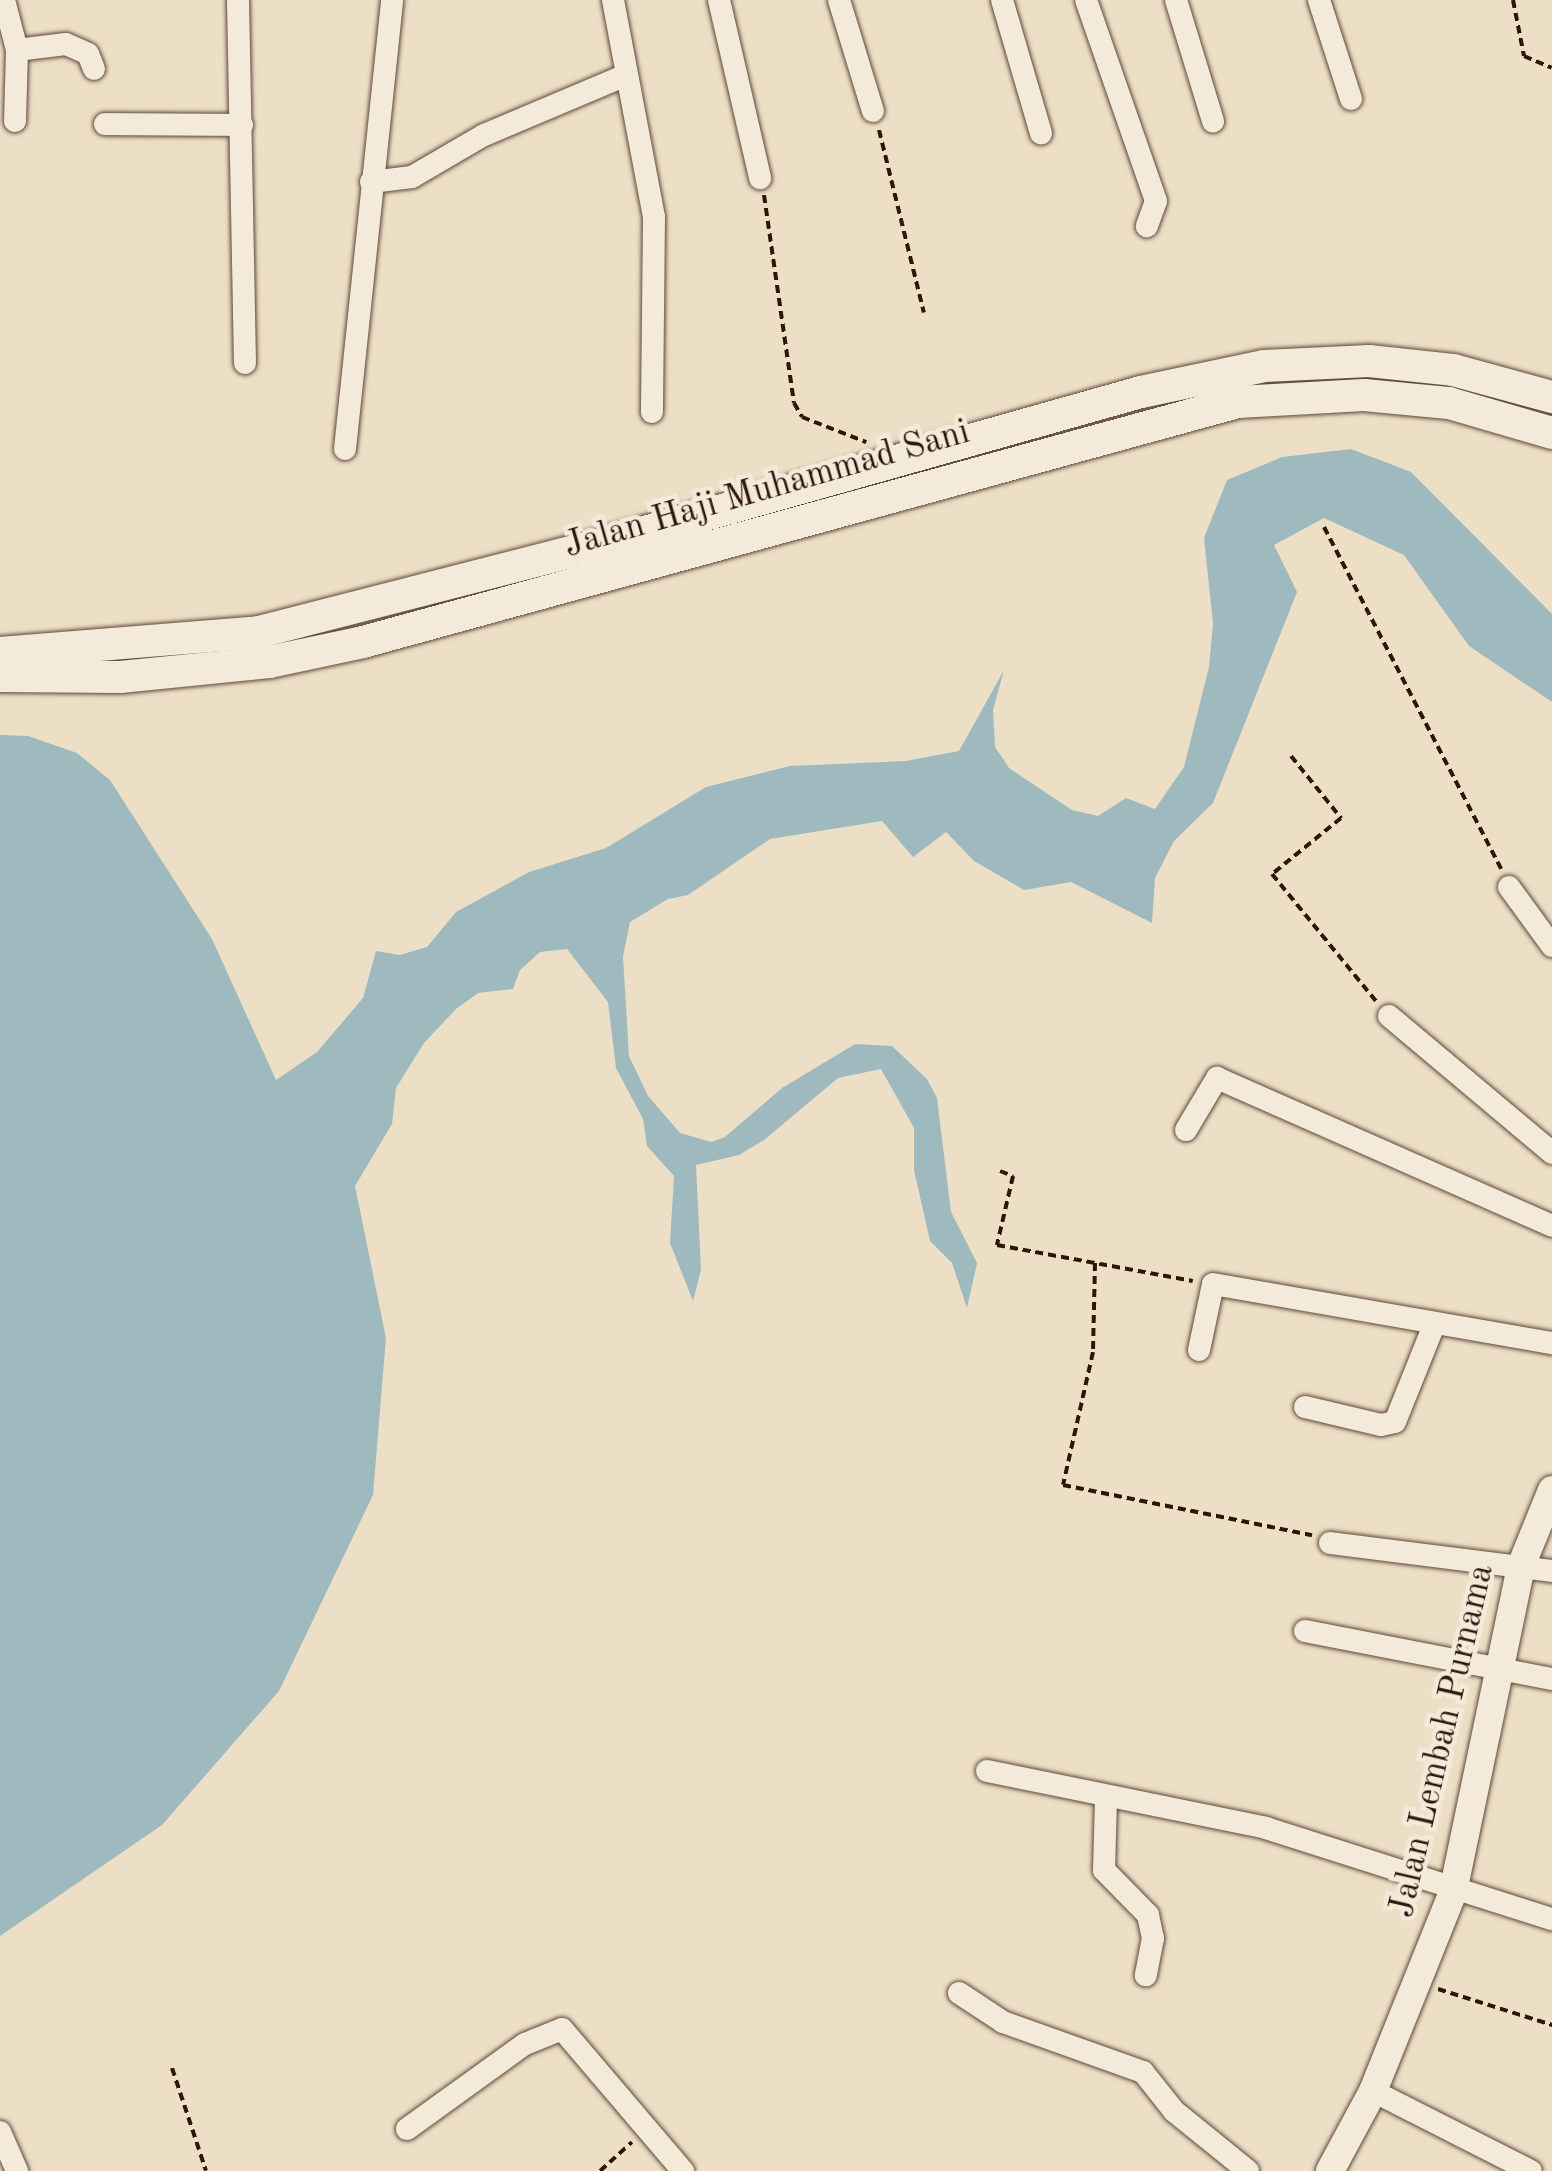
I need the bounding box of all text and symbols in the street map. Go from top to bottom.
street label: Jalan Haji Muhammad Sani [560,412,974,568]
street label: Jalan Lembah Purnama [1382,1560,1504,1922]

